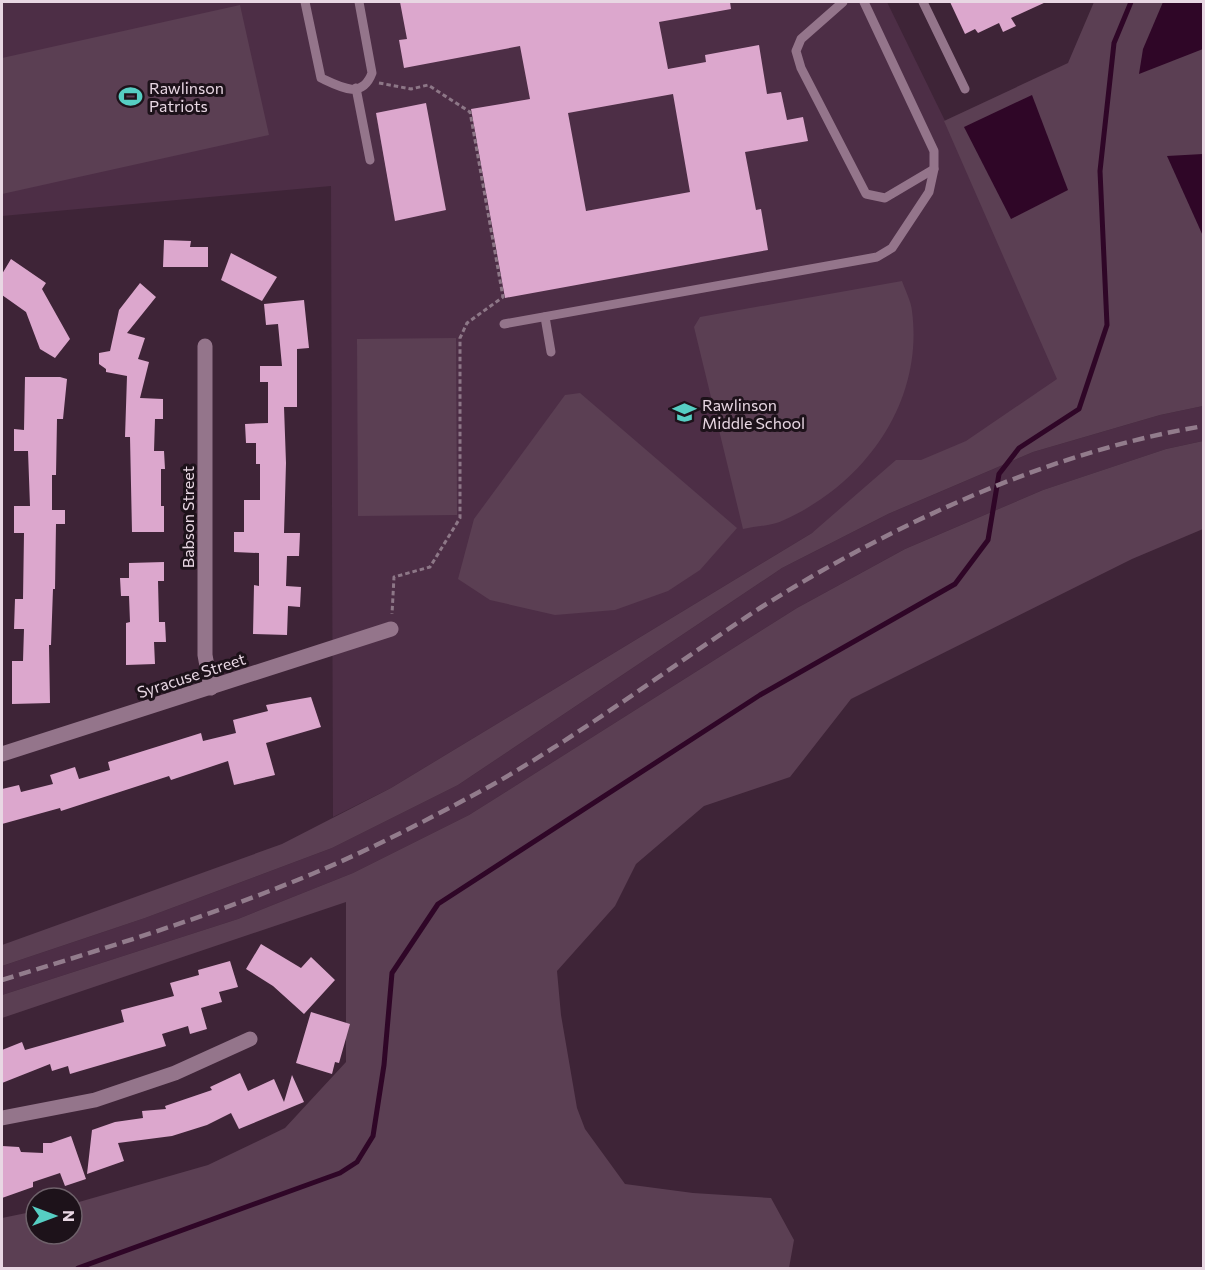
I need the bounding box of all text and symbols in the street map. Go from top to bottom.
place label: Rawlinson Patriots [149,78,224,115]
sports icon: Rawlinson Patriots [118,83,144,109]
place label: Rawlinson Middle School [702,395,805,432]
school or university icon: Rawlinson Middle School [671,400,697,426]
street label: Babson Street [178,465,197,568]
street label: Syracuse Street [134,648,248,701]
north arrow [24,1186,84,1246]
text: N [60,1210,79,1222]

